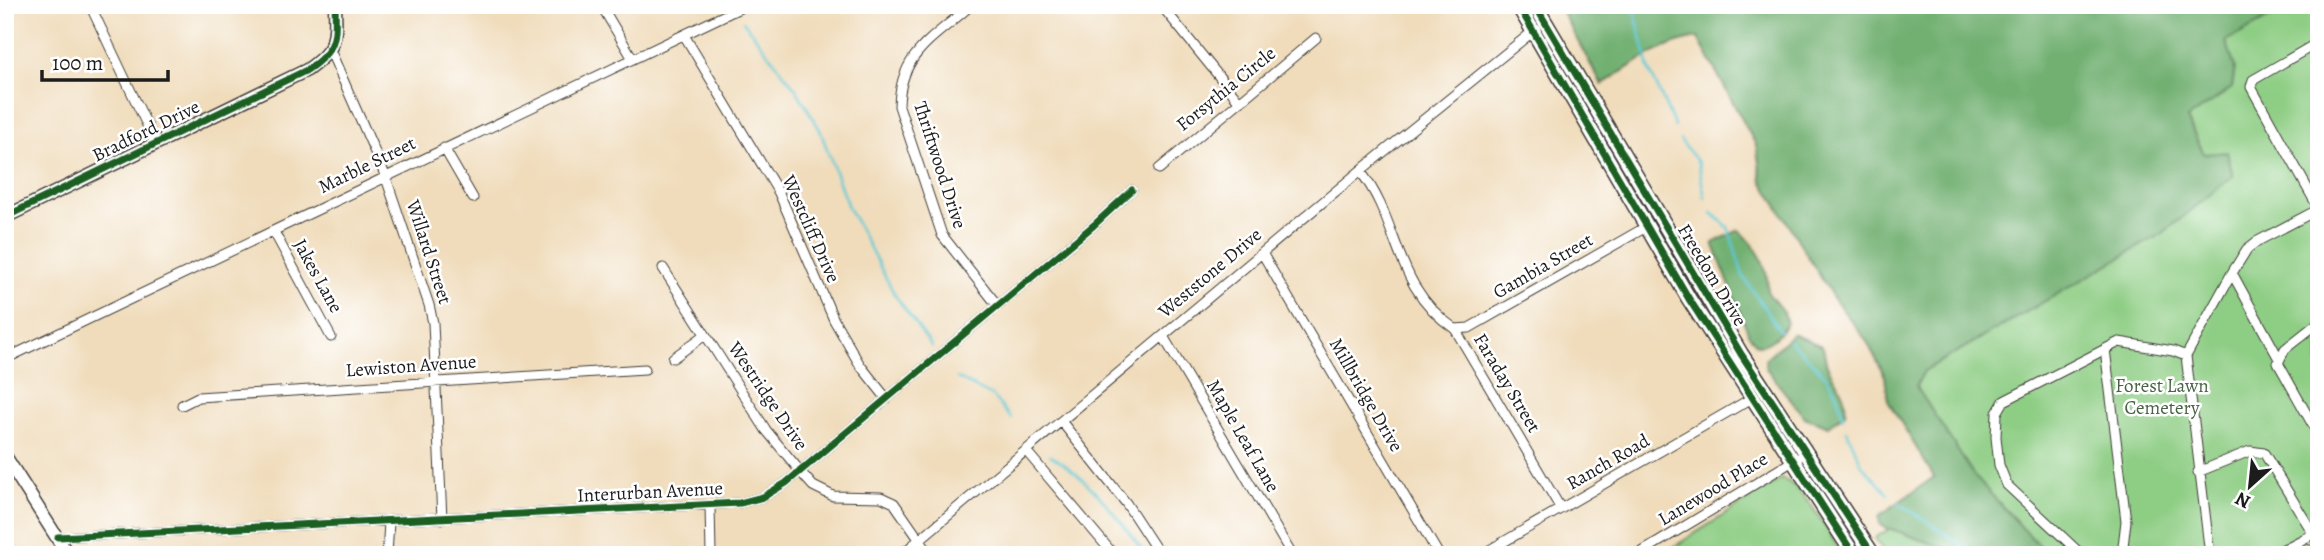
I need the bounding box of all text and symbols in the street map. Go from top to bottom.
scale bar [42,38,168,82]
street label: Forsythia Circle [1171,41,1281,137]
text: 100 m [52,49,103,77]
street label: Bradford Drive [88,94,204,168]
street label: Thriftwood Drive [907,98,973,232]
street label: Marble Street [314,130,420,200]
street label: Westcliff Drive [775,170,846,287]
street label: Willard Street [400,196,458,307]
street label: Freedom Drive [1671,219,1753,331]
street label: Weststone Drive [1152,222,1267,325]
street label: Gambia Street [1488,227,1598,305]
street label: Jakes Lane [287,234,349,318]
street label: Faraday Street [1467,329,1547,437]
street label: Millbridge Drive [1323,333,1409,457]
street label: Westridge Drive [721,336,814,455]
street label: Lewiston Avenue [345,348,477,384]
park label: Forest Lawn Cemetery [2115,373,2209,421]
street label: Maple Leaf Lane [1200,375,1286,497]
street label: Ranch Road [1562,427,1655,496]
street label: Lanewood Place [1653,446,1773,532]
north arrow [2216,452,2286,522]
street label: Interurban Avenue [576,475,724,509]
text: N [2231,485,2255,515]

